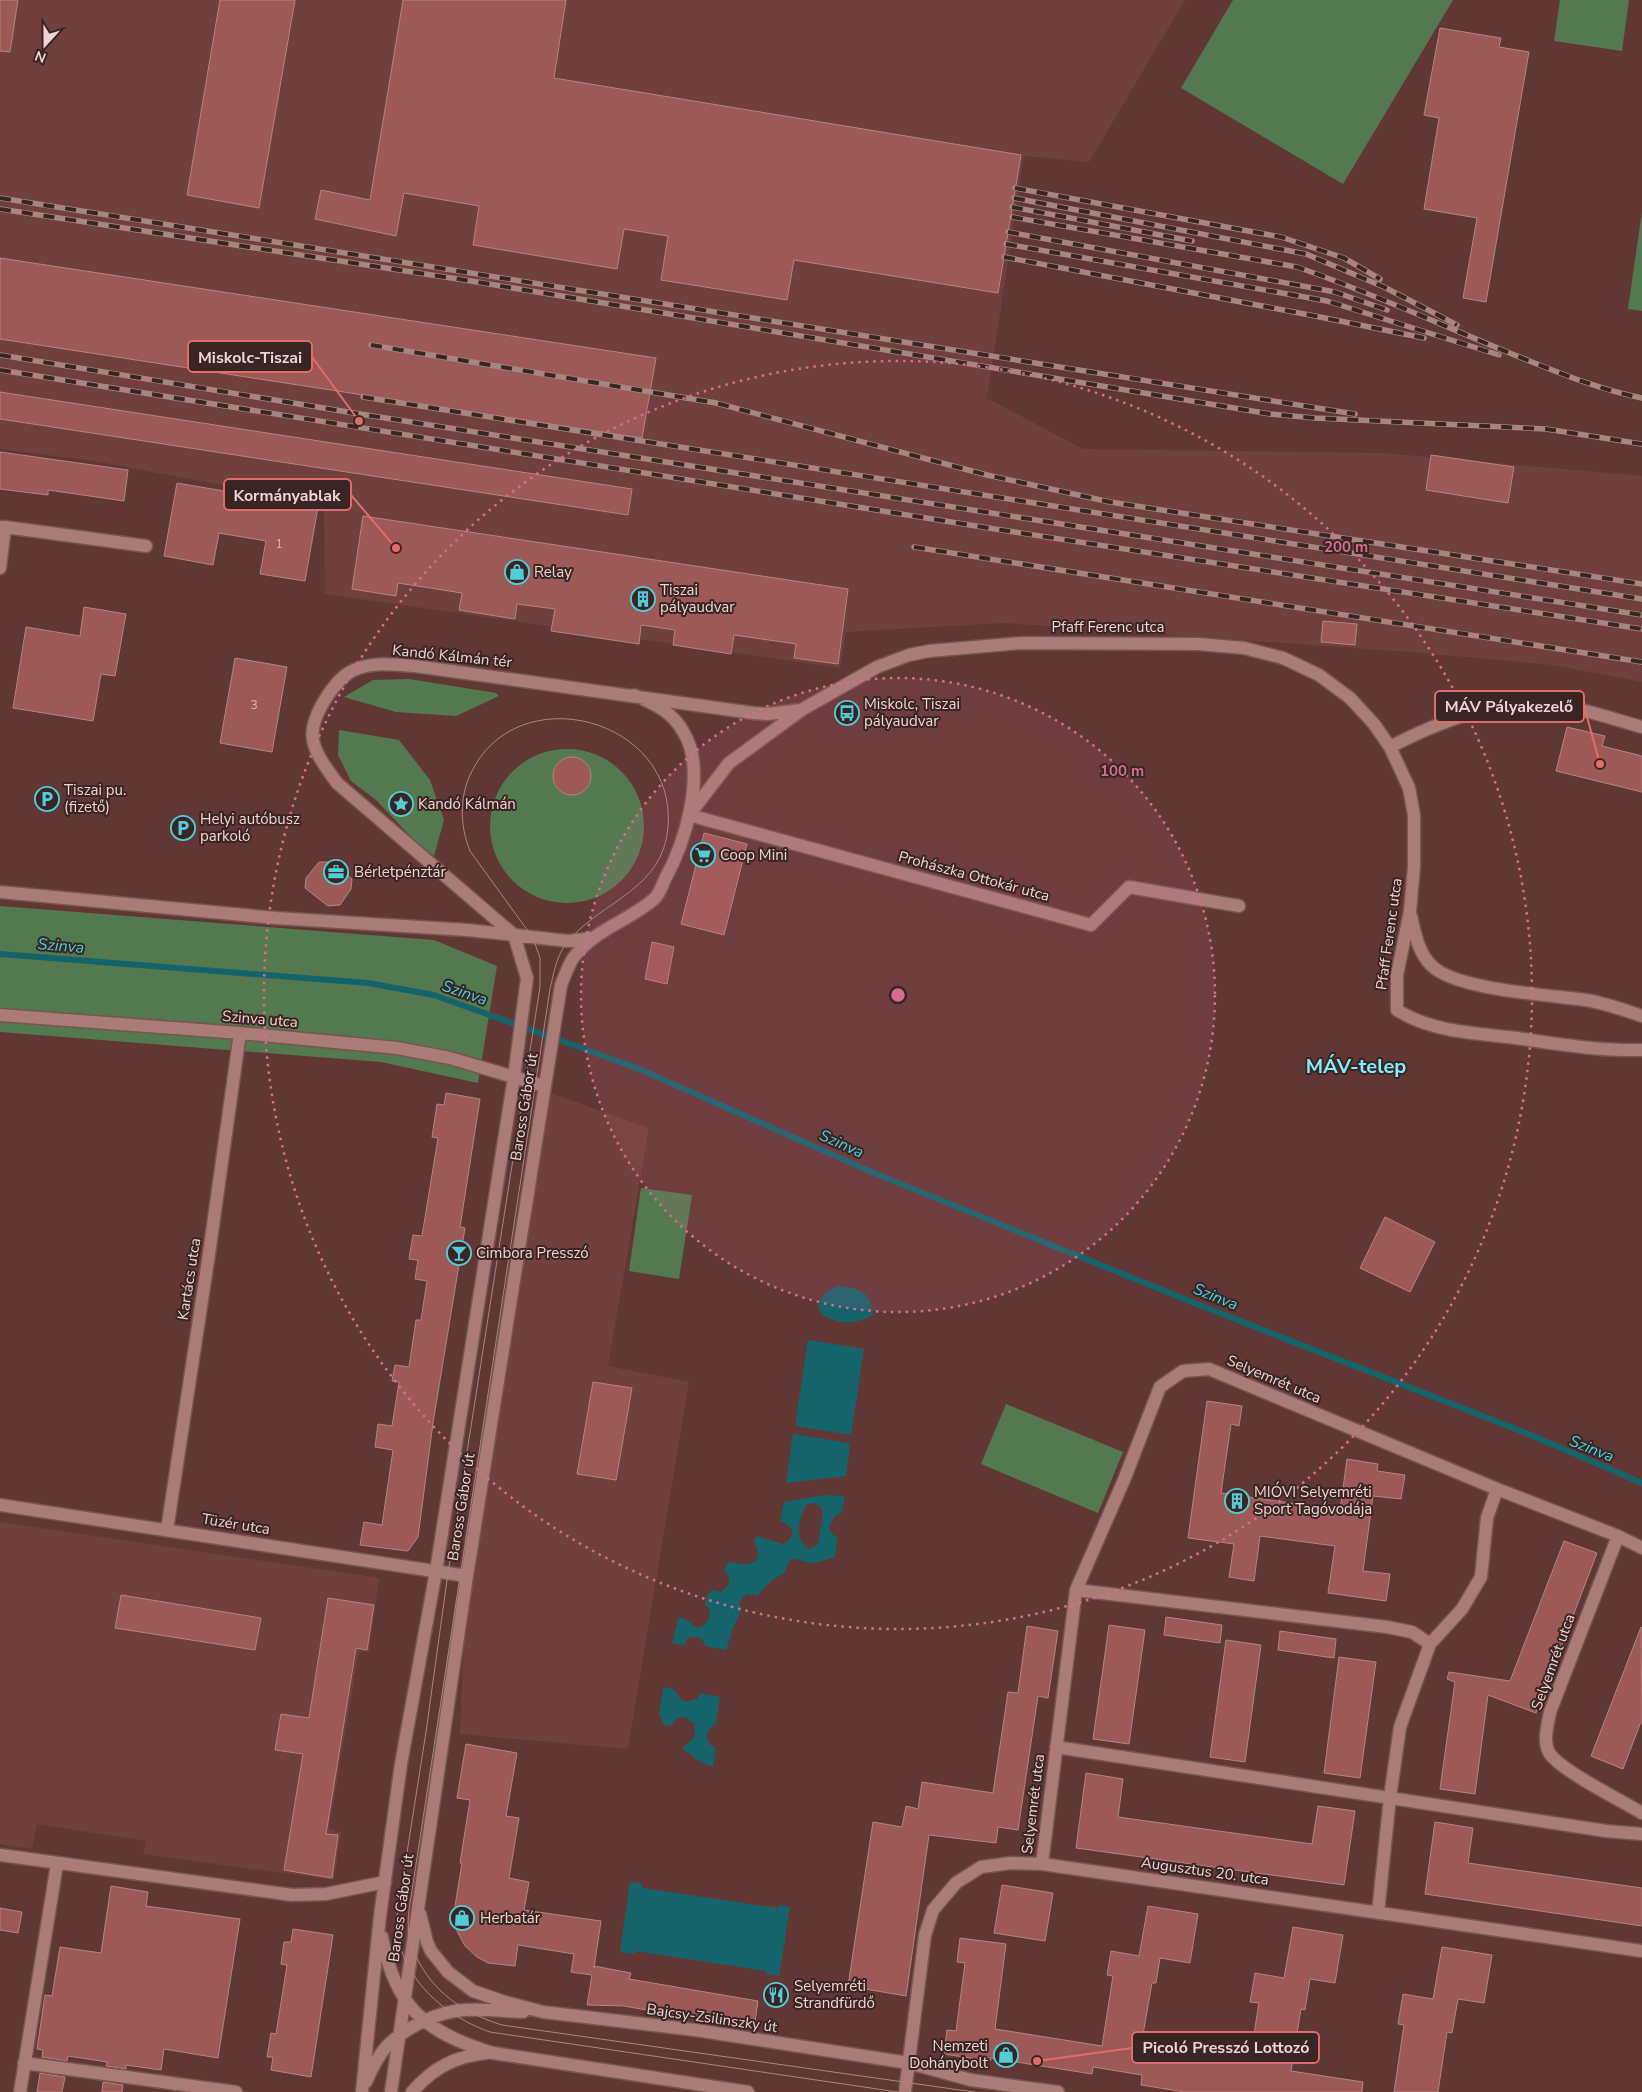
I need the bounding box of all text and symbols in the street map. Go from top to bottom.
north arrow [20,20,70,70]
text: N [32,46,49,67]
callout: Miskolc-Tiszai [188,341,312,372]
text: Miskolc-Tiszai [198,347,302,369]
callout: Kormányablak [224,479,351,510]
text: Kormányablak [233,485,341,507]
house number: 1 [275,536,283,552]
text: 200 m [1324,537,1368,557]
shop icon: Relay [504,559,530,585]
place label: Relay [534,562,572,582]
place label: Tiszai pályaudvar [660,580,735,617]
building icon: Tiszai pályaudvar [630,586,656,612]
street label: Pfaff Ferenc utca [1052,617,1164,637]
street label: Kandó Kálmán tér [391,640,513,672]
callout: MÁV Pályakezelő [1435,691,1584,722]
place label: Miskolc, Tiszai pályaudvar [864,694,960,731]
text: MÁV Pályakezelő [1445,696,1573,718]
house number: 3 [250,697,258,713]
bus stop icon: Miskolc, Tiszai pályaudvar [834,700,860,726]
text: 100 m [1100,761,1144,781]
place label: Tiszai pu. (fizető) [64,780,126,817]
parking icon: Tiszai pu. (fizető) [34,786,60,812]
place icon: Kandó Kálmán [388,791,414,817]
place label: Kandó Kálmán [418,794,516,814]
place label: Helyi autóbusz parkoló [200,809,300,846]
parking icon: Helyi autóbusz parkoló [170,815,196,841]
supermarket icon: Coop Mini [690,842,716,868]
place label: Coop Mini [720,845,787,865]
street label: Prohászka Ottokár utca [896,846,1052,906]
office icon: Bérletpénztár [323,859,349,885]
place label: Bérletpénztár [354,862,446,882]
street label: Pfaff Ferenc utca [1371,877,1407,991]
water label: Szinva [37,933,85,959]
water label: Szinva [439,975,490,1011]
centre of rings [889,986,907,1004]
street label: Szinva utca [221,1006,299,1032]
street label: Baross Gábor út [506,1051,543,1162]
district label: MÁV-telep [1306,1053,1406,1080]
water label: Szinva [816,1124,867,1163]
street label: Kartács utca [173,1237,205,1321]
bar icon: Cimbora Presszó [446,1240,472,1266]
place label: Cimbora Presszó [476,1243,589,1263]
water label: Szinva [1190,1278,1241,1316]
street label: Selyemrét utca [1224,1350,1324,1408]
water label: Szinva [1566,1430,1617,1468]
street label: Baross Gábor út [443,1451,480,1562]
place label: MIÓVI Selyemréti Sport Tagóvodája [1254,1481,1372,1519]
building icon: MIÓVI Selyemréti Sport Tagóvodája [1224,1488,1250,1514]
street label: Tüzér utca [200,1509,272,1539]
street label: Selyemrét utca [1526,1611,1580,1713]
street label: Selyemrét utca [1017,1753,1049,1855]
street label: Baross Gábor út [384,1852,419,1963]
street label: Augusztus 20. utca [1140,1852,1270,1890]
shop icon: Herbatár [449,1905,475,1931]
place label: Herbatár [480,1908,541,1928]
place label: Selyemréti Strandfürdő [794,1976,875,2013]
restaurant icon: Selyemréti Strandfürdő [763,1982,789,2008]
street label: Bajcsy-Zsilinszky út [645,1999,779,2037]
callout: Picoló Presszó Lottozó [1132,2032,1319,2063]
place label: Nemzeti Dohánybolt [909,2036,989,2073]
text: Picoló Presszó Lottozó [1143,2037,1309,2059]
shop icon: Nemzeti Dohánybolt [993,2042,1019,2068]

